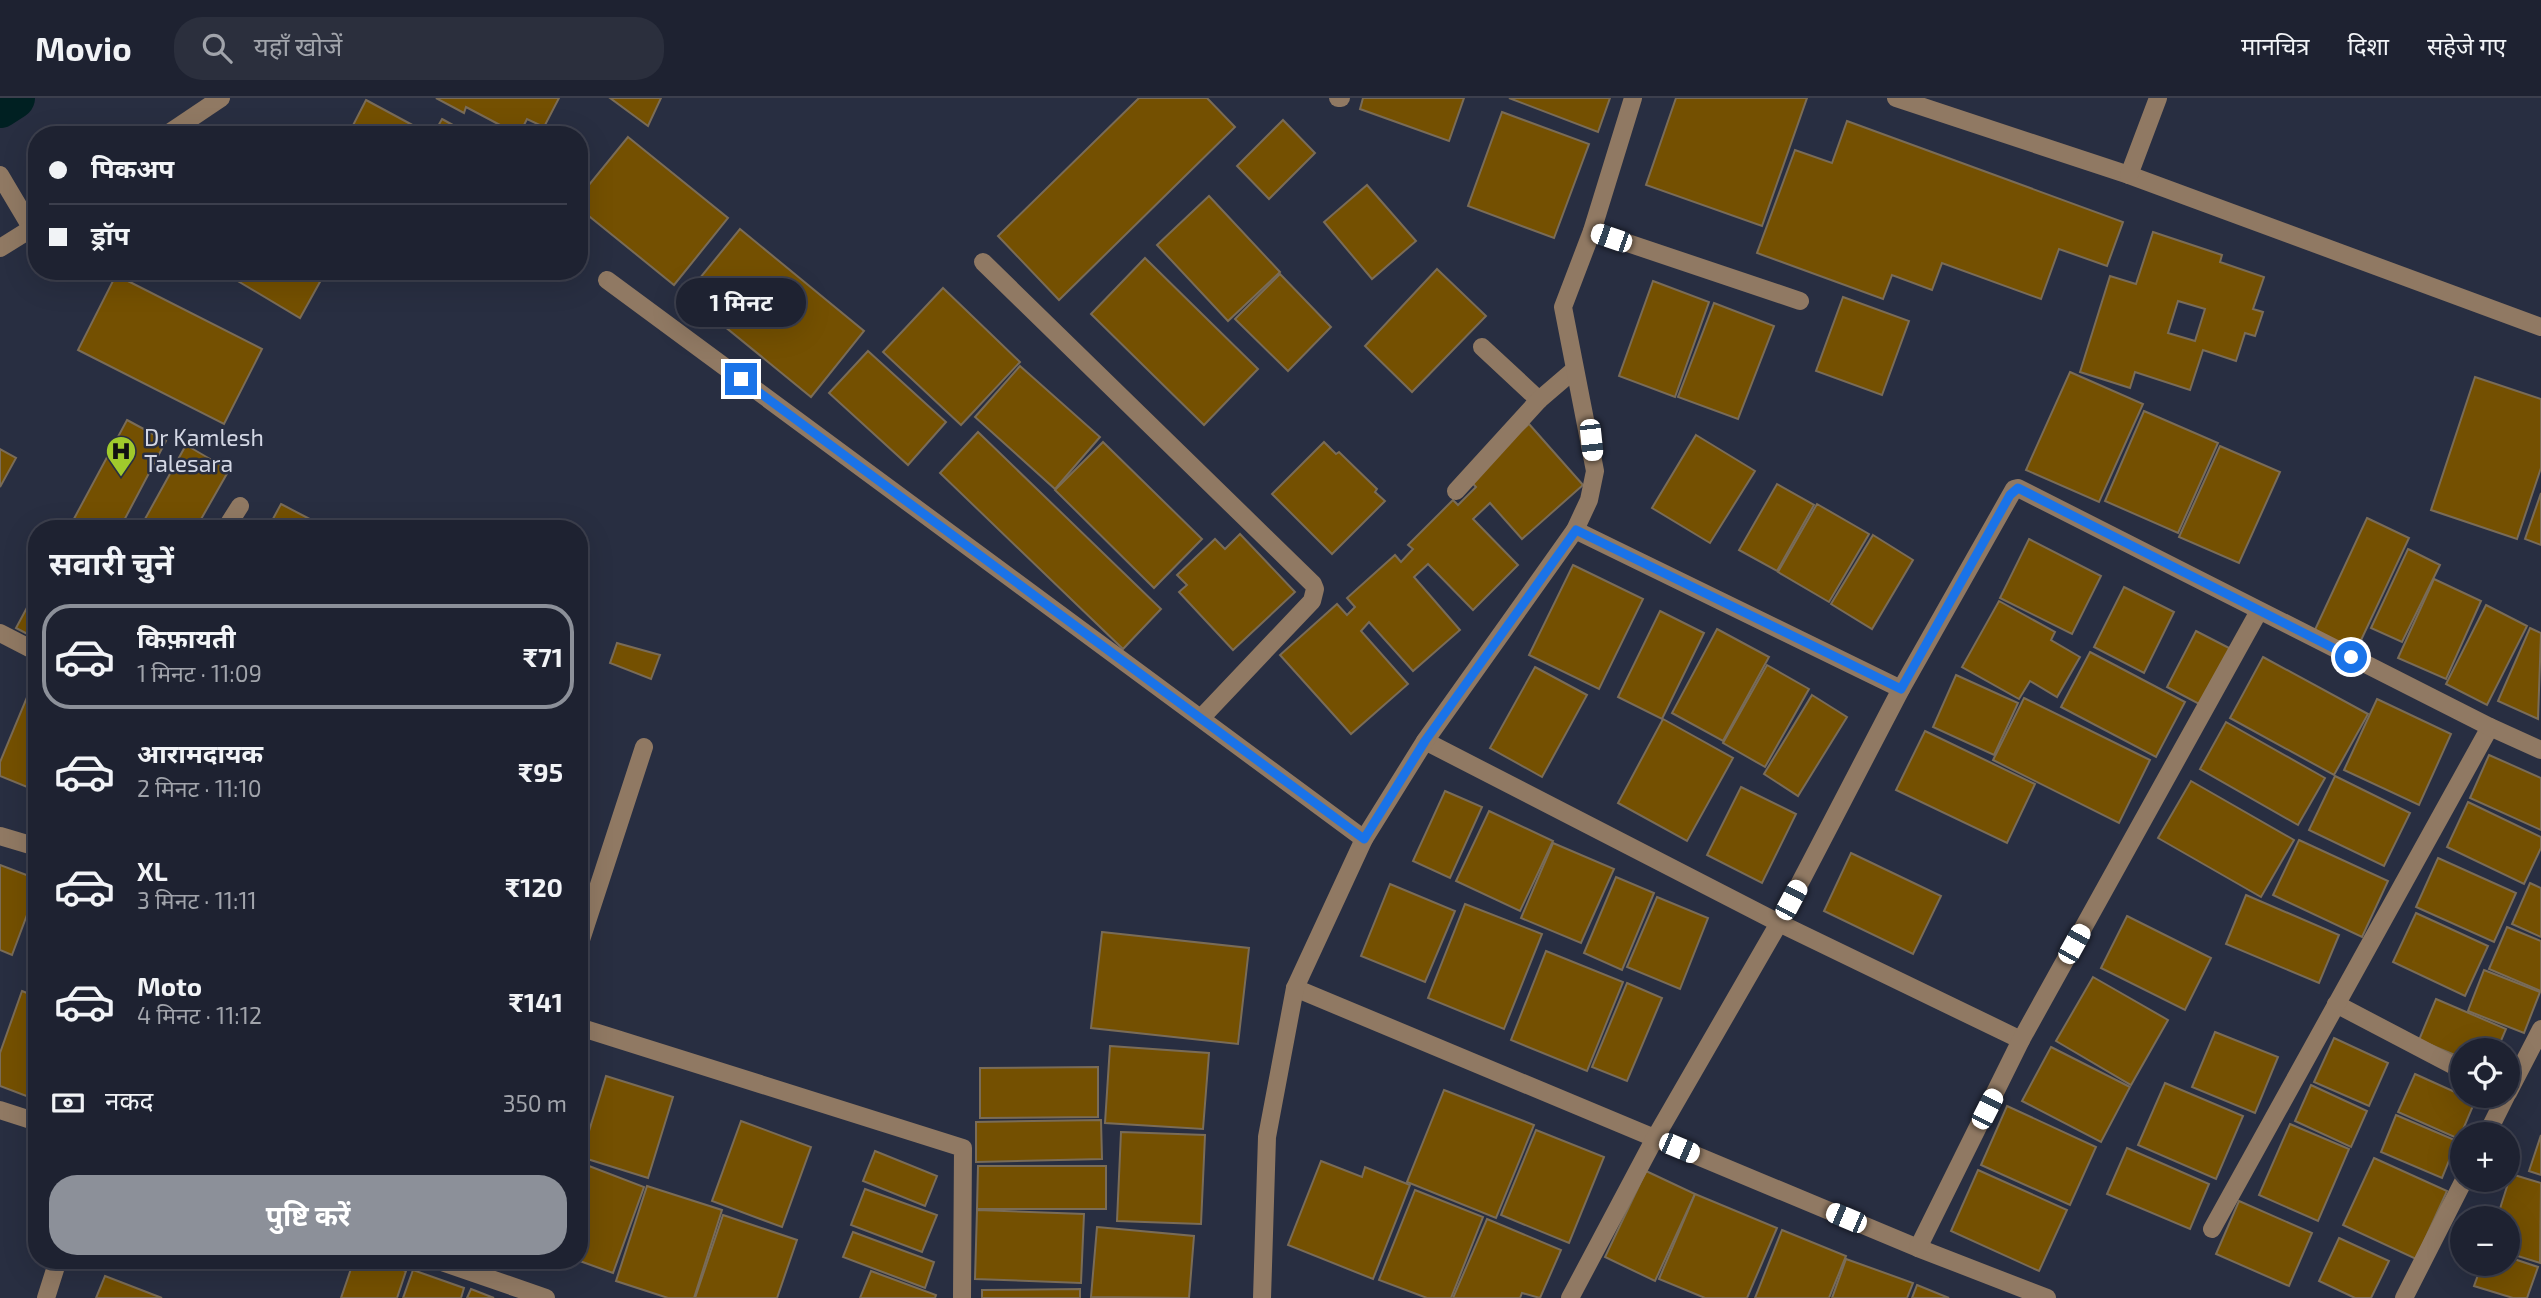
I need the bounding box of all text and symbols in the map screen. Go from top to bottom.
search box [174,17,664,80]
text: Movio [35,28,132,68]
icon: search [198,29,236,67]
text: यहाँ खोजें [254,30,342,61]
text: मानचित्र [2241,31,2310,60]
text: दिशा [2348,31,2389,60]
text: सहेजे गए [2427,31,2506,60]
text: पिकअप [91,152,174,183]
text: ड्रॉप [91,219,129,250]
car [1588,221,1635,255]
callout: 1 मिनट [676,278,806,327]
text: 1 मिनट [709,288,773,316]
route end [725,363,757,395]
car [1579,418,1604,462]
place label: Dr Kamlesh Talesara [144,423,264,477]
hospital icon: Dr Kamlesh Talesara [104,434,138,478]
text: सवारी चुनें [49,543,174,581]
text: किफ़ायती [137,622,236,653]
icon: car [53,625,116,688]
text: ₹71 [523,641,563,672]
route start [2335,641,2367,673]
text: 1 मिनट · 11:09 [137,659,262,687]
text: आरामदायक [137,737,263,768]
icon: car [53,740,116,803]
text: ₹95 [518,756,563,787]
text: 2 मिनट · 11:10 [137,774,262,802]
icon: car [53,855,116,918]
text: XL [137,855,168,886]
text: ₹120 [505,871,563,902]
car [1772,877,1811,923]
text: 3 मिनट · 11:11 [137,886,257,914]
car [2055,921,2094,967]
icon: car [53,970,116,1033]
text: Moto [137,970,202,1001]
text: ₹141 [509,986,563,1017]
text: 4 मिनट · 11:12 [137,1001,262,1029]
map controls [2450,1038,2520,1276]
button: locate [2450,1038,2520,1108]
icon: cash [49,1084,87,1122]
text: नकद [105,1084,153,1115]
car [1969,1086,2006,1132]
text: 350 m [503,1089,567,1117]
button: + [2450,1122,2520,1192]
car [1656,1130,1703,1166]
button: पुष्टि करें [49,1175,567,1255]
car [1823,1200,1870,1236]
button: − [2450,1206,2520,1276]

